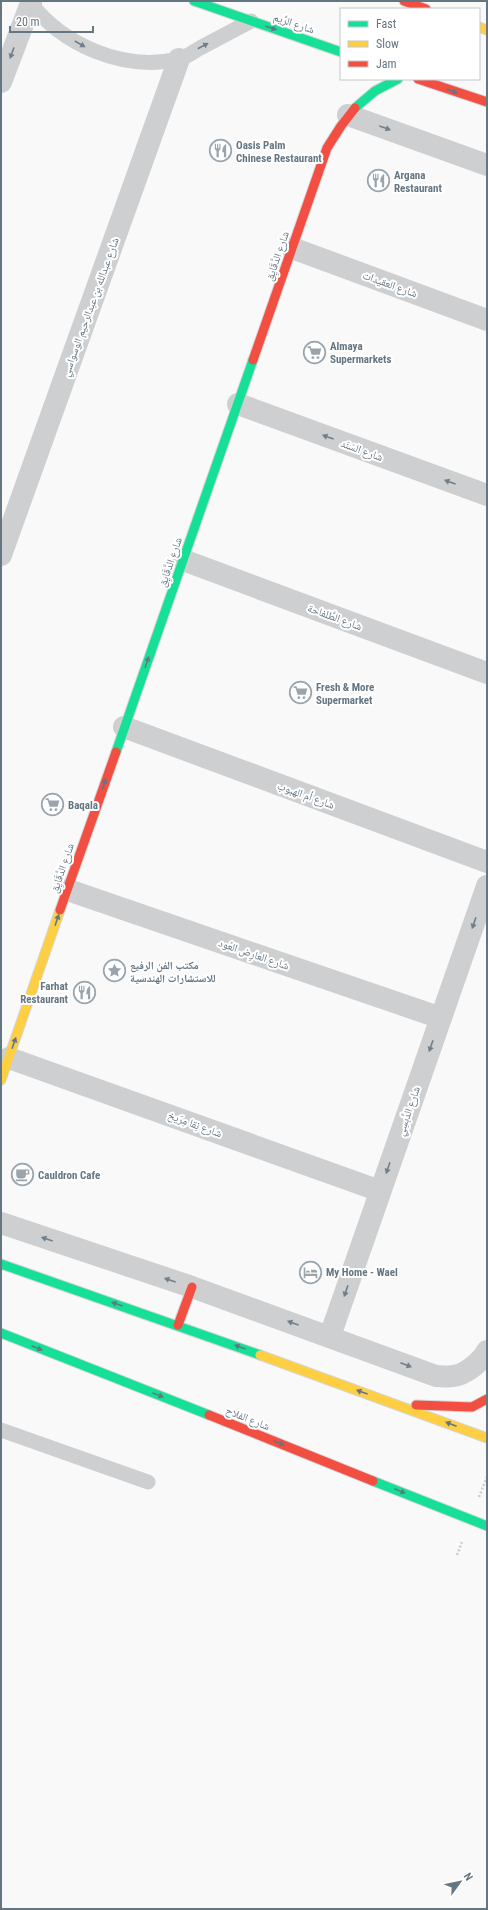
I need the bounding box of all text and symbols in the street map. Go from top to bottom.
scale bar [10,8,93,34]
legend [340,8,480,80]
street label: شارع الرِّيم [271,10,316,37]
text: 20 m [16,15,40,29]
text: Fast [376,17,397,31]
one-way arrow [265,25,277,31]
text: Slow [376,37,399,51]
one-way arrow [74,40,86,47]
one-way arrow [198,43,209,50]
one-way arrow [9,47,15,59]
text: Jam [376,57,397,71]
one-way arrow [447,88,459,94]
one-way arrow [379,125,391,131]
restaurant icon: Oasis Palm Chinese Restaurant [208,138,234,164]
place label: Oasis Palm Chinese Restaurant [236,139,322,165]
restaurant icon: Argana Restaurant [365,168,391,194]
place label: Argana Restaurant [394,169,442,195]
street label: شارع الدَّقَايِق [263,230,293,283]
street label: شارع عبدالله بن عبدالرحيم الوسواسي [59,236,123,379]
street label: شارع العقيدات [361,269,419,300]
supermarket icon: Almaya Supermarkets [302,339,328,365]
place label: Almaya Supermarkets [330,340,391,366]
one-way arrow [322,434,334,440]
street label: شارع السَنَد [339,437,385,464]
one-way arrow [444,479,456,485]
street label: شارع الدَّقَايِق [156,536,186,589]
street label: شارع الطِّلفاحة [306,602,364,633]
one-way arrow [145,655,151,667]
supermarket icon: Fresh & More Supermarket [287,680,313,706]
place label: Fresh & More Supermarket [316,681,374,707]
one-way arrow [102,778,108,790]
street label: شارع أم الهبوب [275,778,337,812]
supermarket icon: Baqala [39,792,65,818]
place label: Baqala [68,799,98,812]
street label: شارع الدَّقَايِق [48,842,78,895]
one-way arrow [54,914,60,926]
one-way arrow [471,917,477,929]
street label: شارع العارِض العُود [216,936,291,974]
place icon: مكتب الفن الرفيع للاستشارات الهندسية [101,958,127,984]
place label: مكتب الفن الرفيع للاستشارات الهندسية [130,959,216,985]
restaurant icon: Farhat Restaurant [71,979,97,1005]
place label: Farhat Restaurant [20,980,69,1006]
one-way arrow [11,1037,17,1049]
one-way arrow [428,1040,434,1052]
street label: شارع الدِّبسِي [394,1085,425,1138]
street label: شارع نِقا مِرَيخ [166,1109,224,1140]
cafe icon: Cauldron Cafe [10,1162,36,1188]
one-way arrow [385,1163,391,1175]
place label: Cauldron Cafe [38,1169,100,1182]
one-way arrow [41,1235,53,1241]
hotel icon: My Home - Wael [298,1259,324,1285]
place label: My Home - Wael [326,1266,398,1279]
one-way arrow [164,1277,176,1283]
one-way arrow [342,1285,348,1297]
one-way arrow [111,1301,123,1307]
one-way arrow [287,1320,299,1326]
one-way arrow [234,1344,246,1350]
one-way arrow [32,1345,44,1351]
one-way arrow [400,1362,412,1368]
one-way arrow [356,1388,368,1394]
one-way arrow [153,1393,165,1399]
street label: شارع الفلاح [224,1404,272,1433]
one-way arrow [444,1421,456,1427]
one-way arrow [274,1441,286,1447]
one-way arrow [395,1488,407,1494]
north arrow [440,1862,480,1902]
text: N [461,1870,475,1883]

